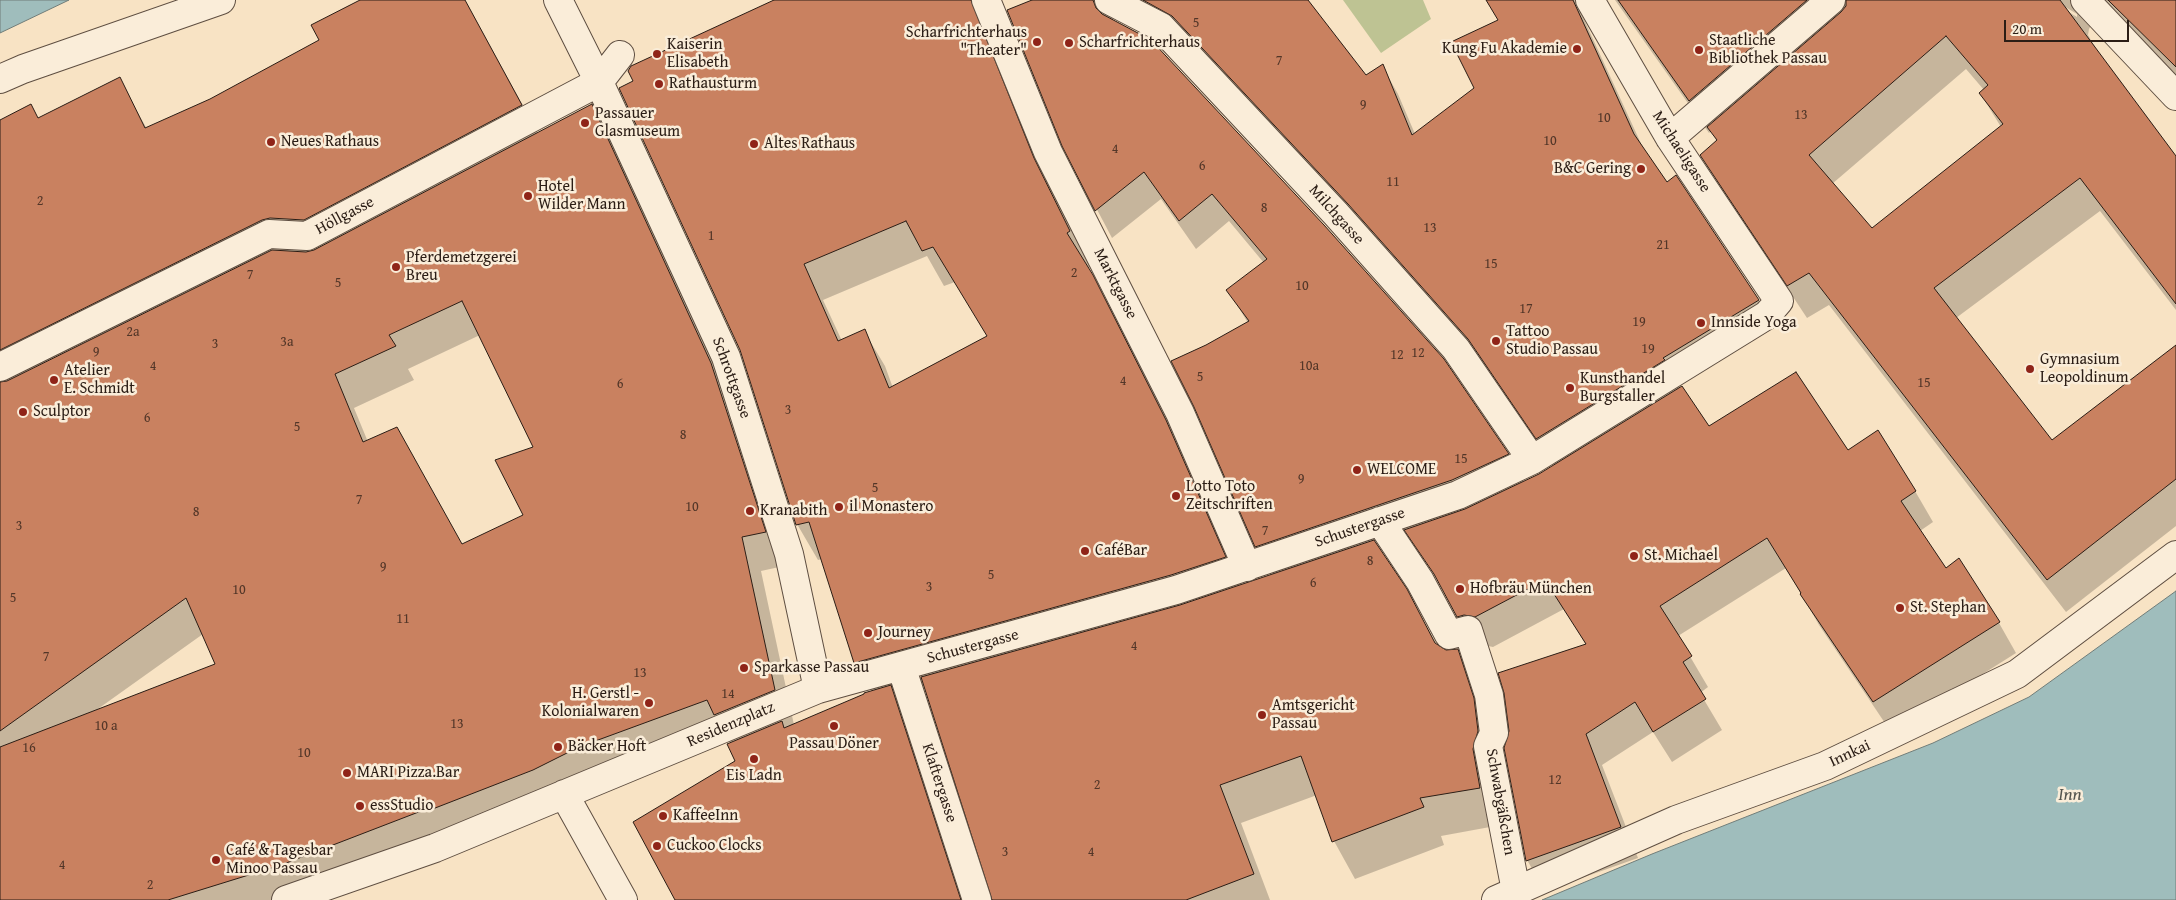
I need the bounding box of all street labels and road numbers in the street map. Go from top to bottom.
street label: Michaeligasse [1648,108,1714,196]
street label: Milchgasse [1304,181,1368,249]
street label: Höllgasse [312,193,378,239]
street label: Marktgasse [1089,245,1141,323]
street label: Schrottgasse [707,335,755,421]
street label: Schustergasse [1312,504,1408,552]
street label: Schustergasse [925,626,1021,668]
street label: Residenzplatz [684,698,778,752]
street label: Innkai [1826,736,1874,772]
street label: Klaftergasse [917,741,961,825]
street label: Schwabgäßchen [1481,747,1519,857]

